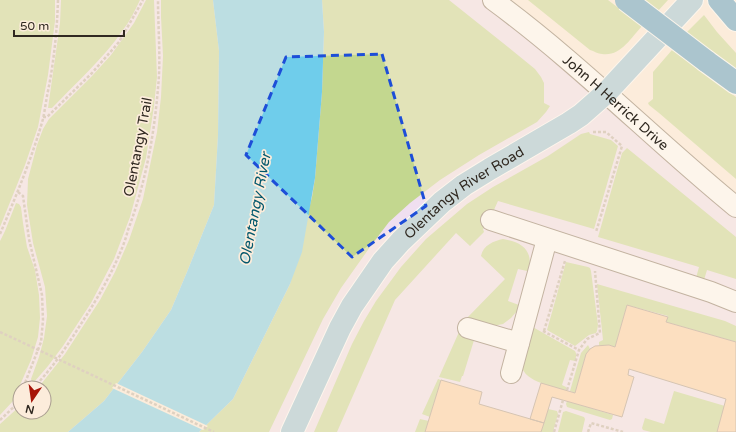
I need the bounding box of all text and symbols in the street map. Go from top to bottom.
scale bar [14,12,124,38]
text: 50 m [20,19,49,33]
street label: John H Herrick Drive [560,51,672,154]
street label: Olentangy Trail [120,96,156,198]
street label: Olentangy River Road [400,143,527,242]
water label: Olentangy River [235,149,275,267]
north arrow [12,380,52,420]
text: N [24,402,36,417]

